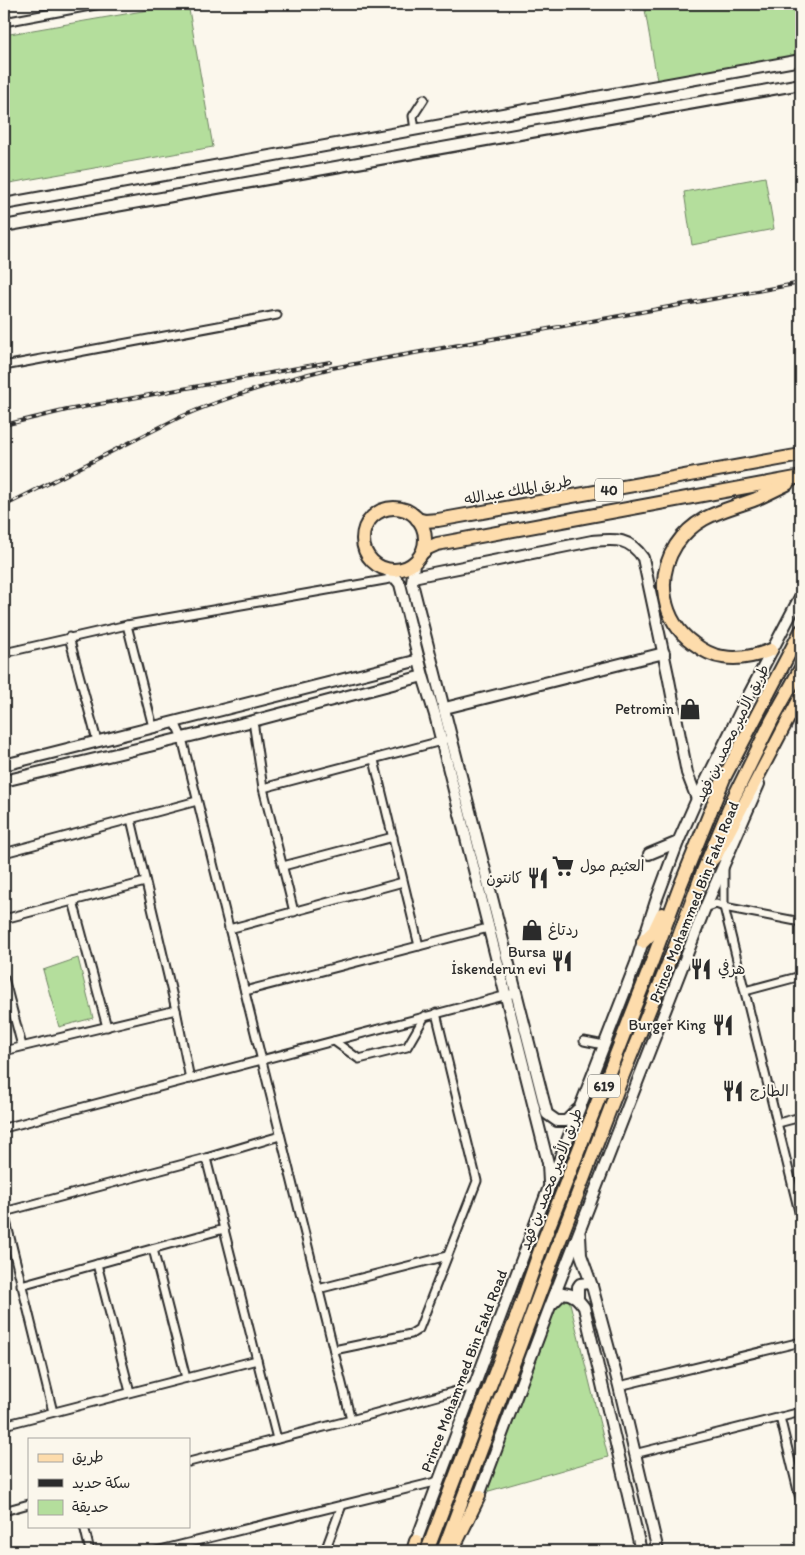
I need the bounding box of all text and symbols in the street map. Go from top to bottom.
street label: طريق الملك عبدالله [463,472,573,508]
road number: 40 [595,478,623,502]
street label: طريق الأمير محمد بن فهد [690,661,773,804]
shop icon: Petromin [677,696,703,722]
place label: Petromin [615,700,675,718]
street label: Prince Mohammed Bin Fahd Road [645,799,743,1005]
supermarket icon: العثيم مول [550,853,576,879]
place label: العثيم مول [580,857,644,877]
restaurant icon: كانتون [525,865,551,891]
place label: كانتون [486,869,522,888]
shop icon: ردتاغ [519,917,545,943]
place label: ردتاغ [548,921,578,940]
place label: Bursa İskenderun evi [451,943,547,978]
restaurant icon: Bursa İskenderun evi [549,948,575,974]
restaurant icon: هرفي [688,956,714,982]
place label: هرفي [718,959,746,979]
restaurant icon: Burger King [710,1012,736,1038]
place label: Burger King [628,1016,706,1034]
road number: 619 [588,1074,620,1098]
restaurant icon: الطازج [720,1078,746,1104]
place label: الطازج [750,1082,789,1101]
street label: طريق الأمير محمد بن فهد [515,1105,586,1252]
street label: Prince Mohammed Bin Fahd Road [417,1267,511,1475]
legend [28,1438,190,1528]
text: طريق [72,1448,104,1466]
text: سكة حديد [72,1474,130,1492]
text: حديقة [72,1498,109,1516]

